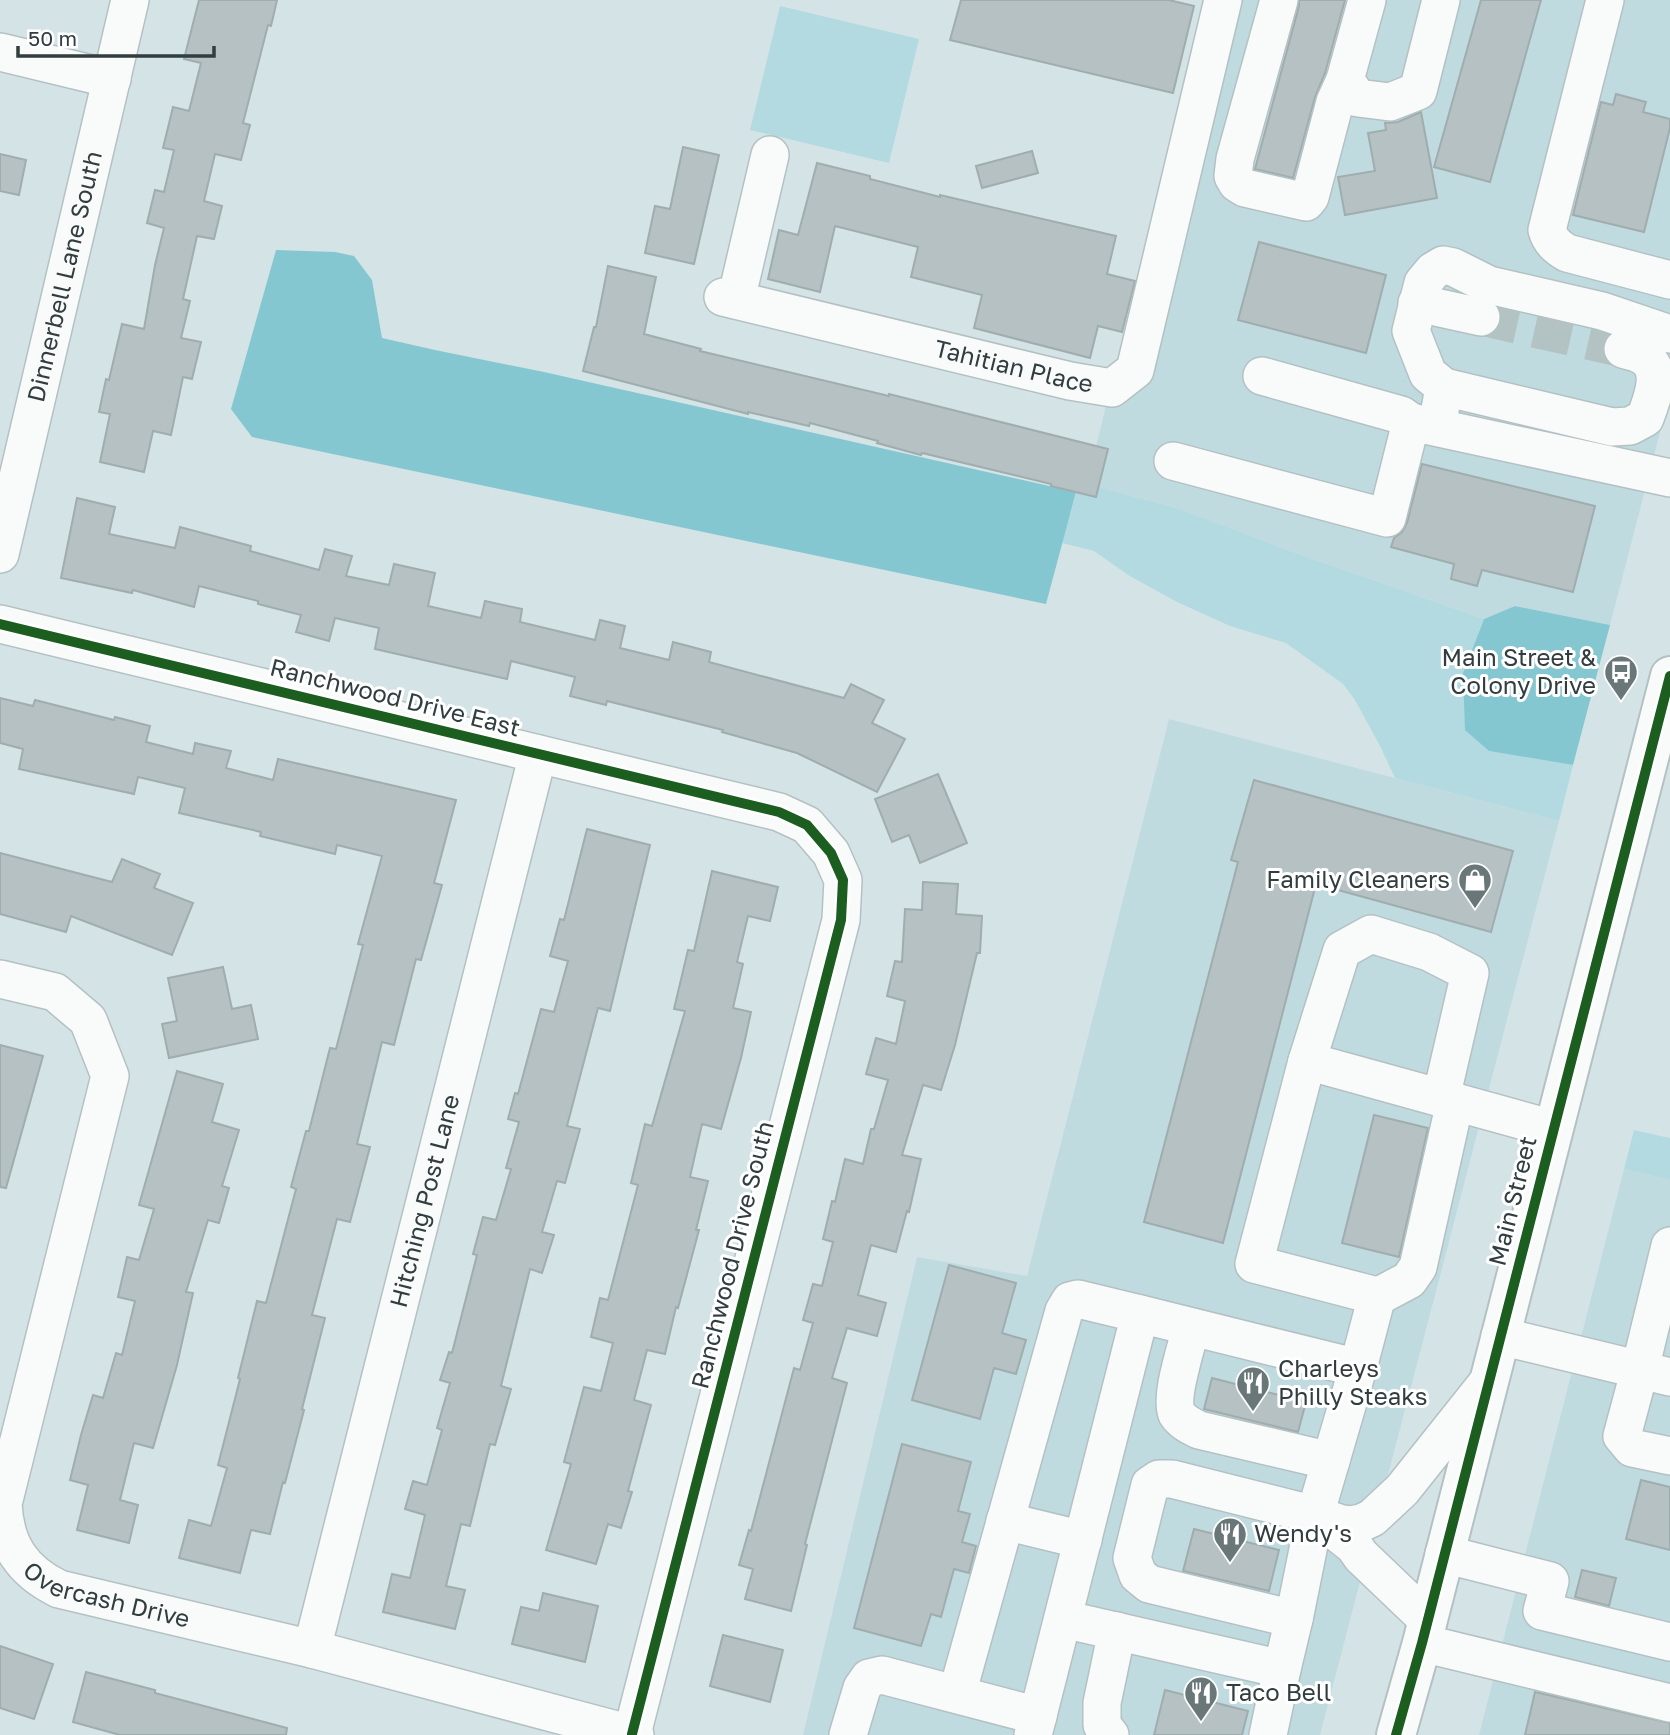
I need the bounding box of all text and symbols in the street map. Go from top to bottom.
scale bar [18,14,214,58]
text: 50 m [28,25,77,51]
street label: Dinnerbell Lane South [20,148,107,405]
street label: Tahitian Place [932,333,1095,398]
place label: Main Street & Colony Drive [1441,642,1596,699]
street label: Ranchwood Drive East [267,651,523,742]
bus stop icon: Main Street & Colony Drive [1602,653,1640,702]
shop icon: Family Cleaners [1456,861,1494,910]
place label: Family Cleaners [1266,864,1450,893]
street label: Hitching Post Lane [383,1091,464,1310]
street label: Ranchwood Drive South [684,1118,779,1392]
street label: Main Street [1481,1133,1542,1268]
place label: Charleys Philly Steaks [1278,1353,1427,1410]
restaurant icon: Charleys Philly Steaks [1234,1364,1272,1413]
restaurant icon: Wendy's [1211,1515,1249,1564]
place label: Wendy's [1254,1518,1352,1547]
street label: Overcash Drive [18,1554,193,1633]
restaurant icon: Taco Bell [1182,1674,1220,1723]
place label: Taco Bell [1226,1677,1331,1706]

